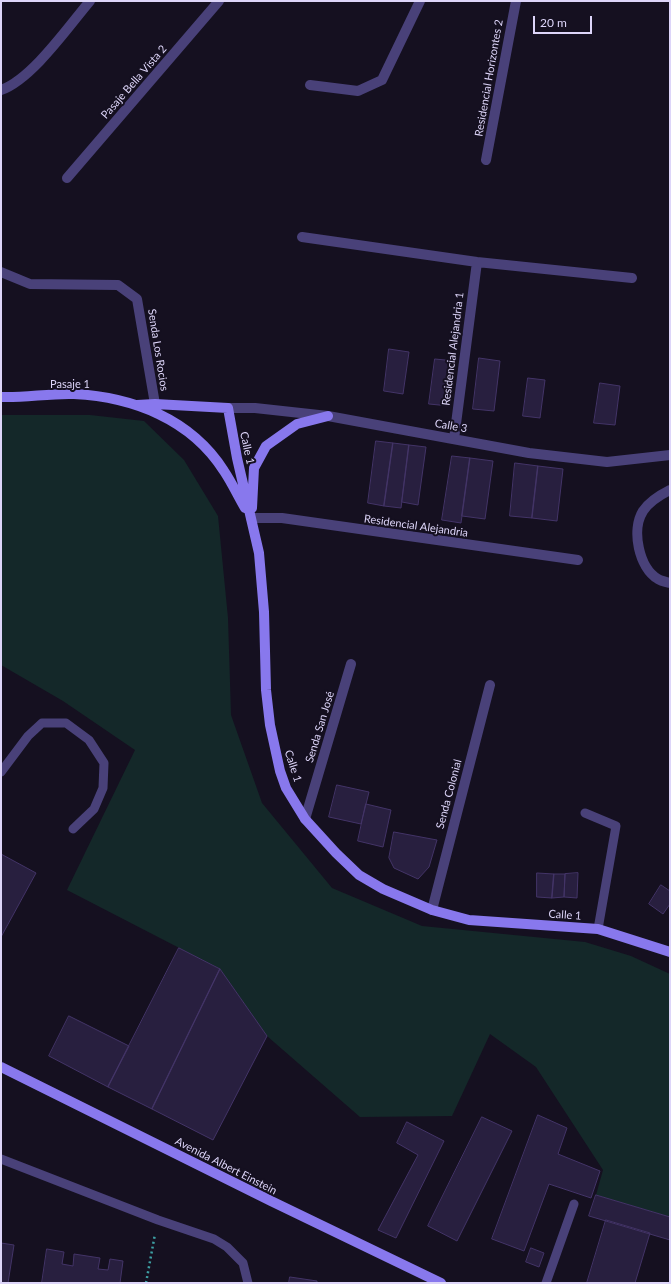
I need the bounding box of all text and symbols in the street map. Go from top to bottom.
scale bar [535,8,594,34]
text: 20 m [540,15,567,30]
street label: Residencial Horizontes 2 [472,18,506,138]
street label: Pasaje Bella Vista 2 [98,43,170,121]
street label: Residencial Alejandria 1 [439,292,467,406]
street label: Senda Los Rocios [145,308,171,392]
street label: Pasaje 1 [50,377,90,391]
street label: Calle 3 [434,417,468,435]
street label: Calle 1 [237,430,257,466]
street label: Residencial Alejandria [363,512,469,540]
street label: Senda San José [303,690,337,764]
street label: Calle 1 [282,748,304,784]
street label: Senda Colonial [433,758,465,830]
street label: Calle 1 [548,907,582,923]
street label: Avenida Albert Einstein [173,1135,279,1197]

